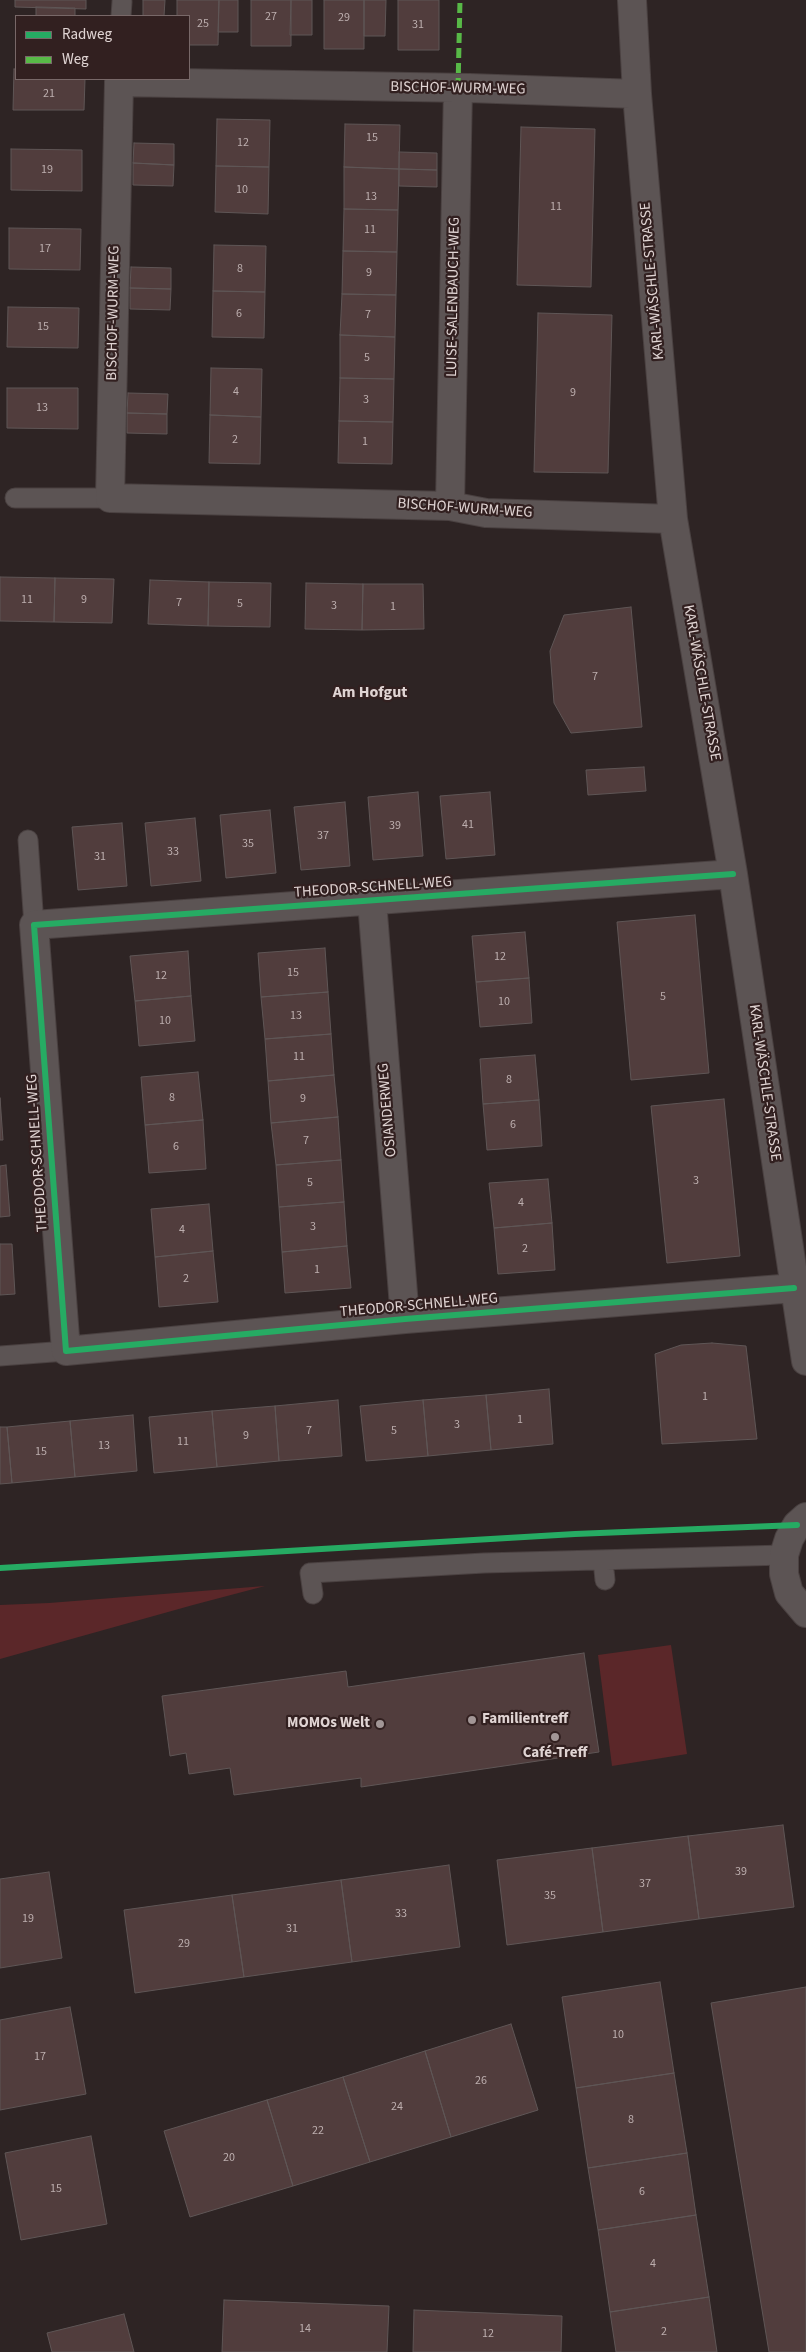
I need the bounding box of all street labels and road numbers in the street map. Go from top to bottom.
street label: BISCHOF-WURM-WEG [390,79,526,99]
street label: KARL-WÄSCHLE-STRASSE [637,201,669,361]
street label: LUISE-SALENBAUCH-WEG [444,217,464,377]
street label: BISCHOF-WURM-WEG [104,245,124,381]
street label: BISCHOF-WURM-WEG [397,495,533,523]
street label: KARL-WÄSCHLE-STRASSE [678,604,724,762]
street label: THEODOR-SCHNELL-WEG [293,873,453,903]
street label: KARL-WÄSCHLE-STRASSE [744,1003,784,1163]
street label: OSIANDERWEG [375,1062,401,1158]
street label: THEODOR-SCHNELL-WEG [23,1073,53,1233]
street label: THEODOR-SCHNELL-WEG [339,1290,499,1322]

